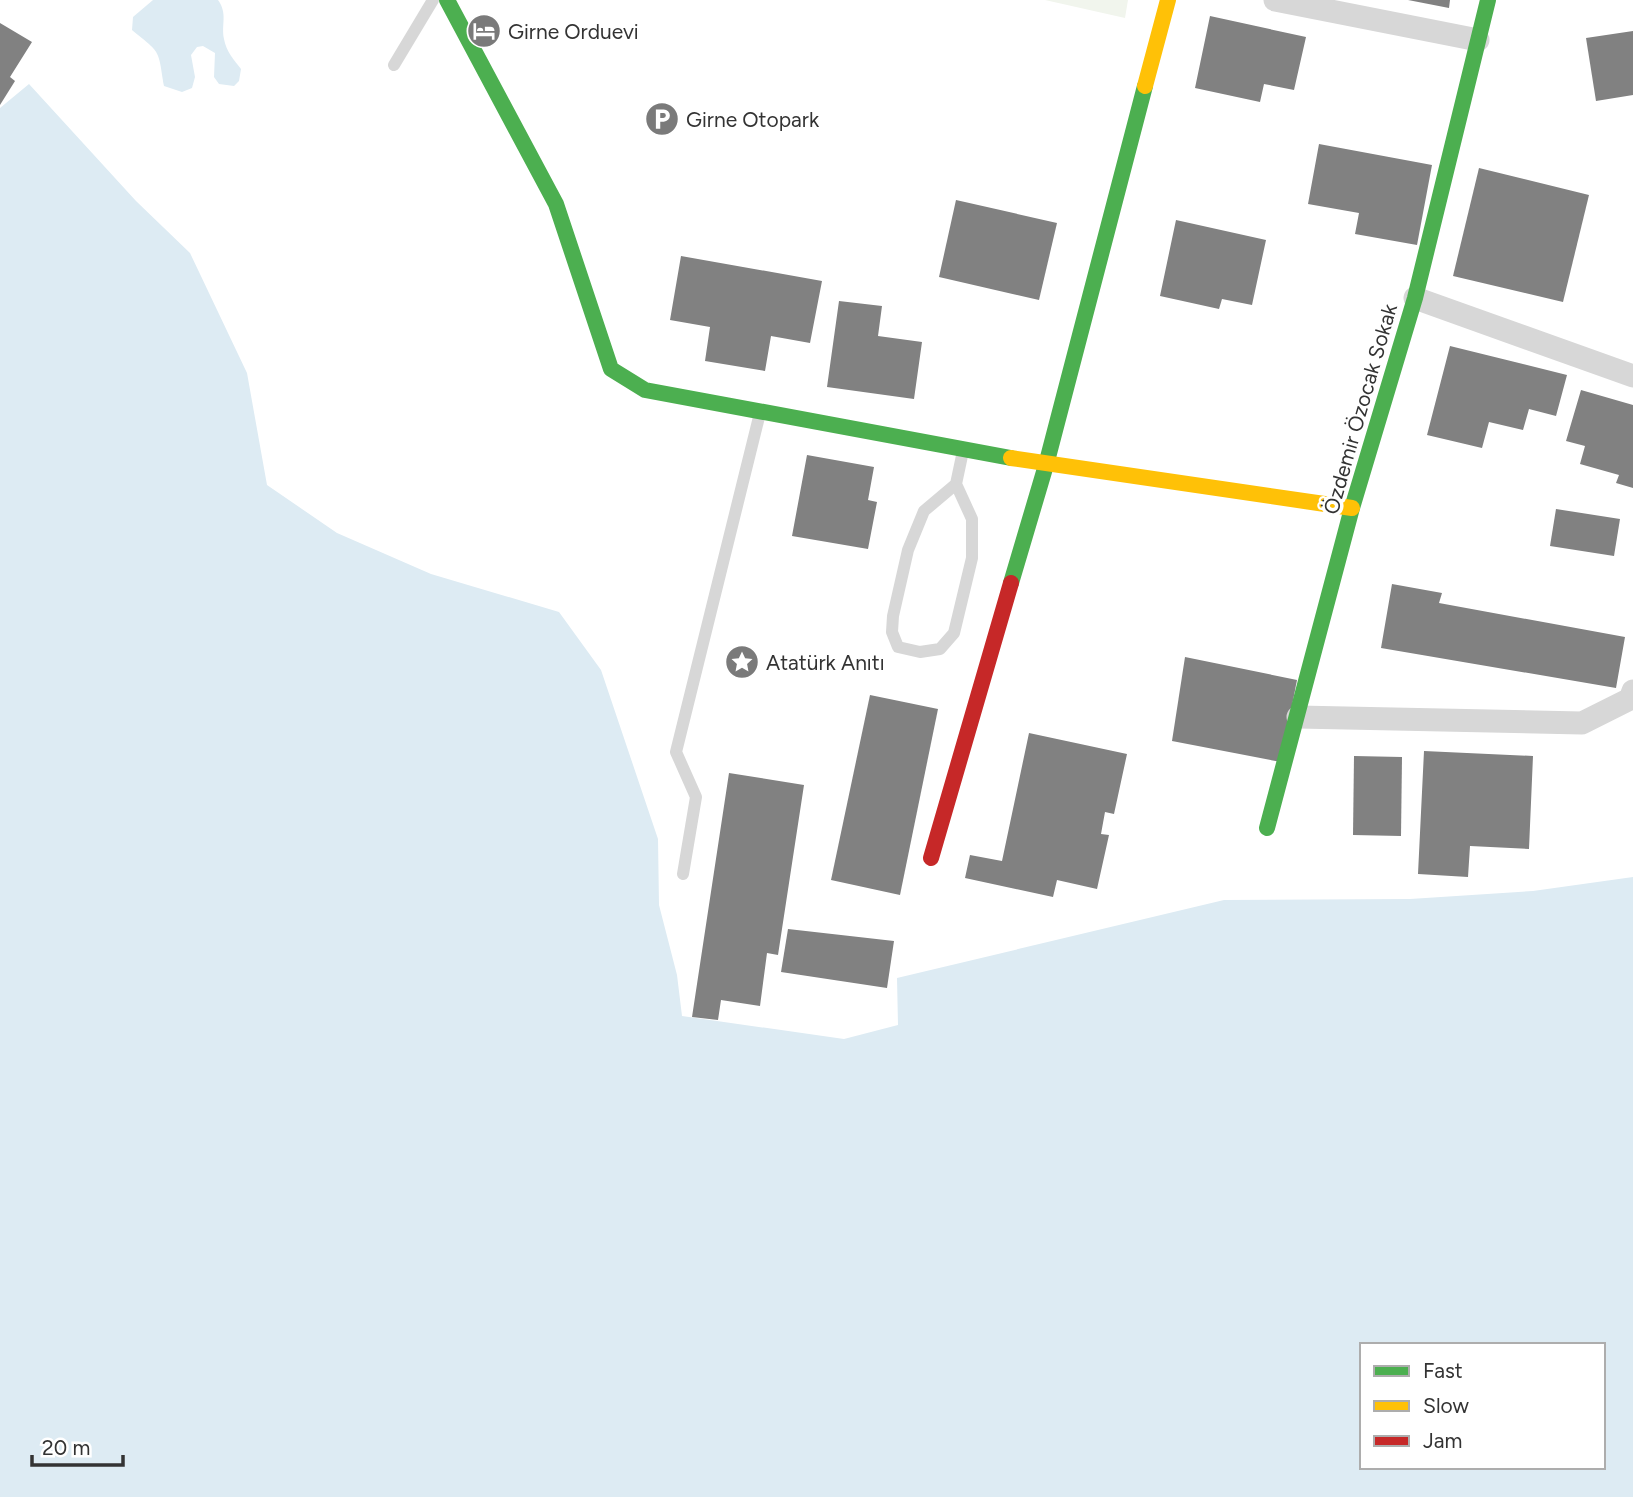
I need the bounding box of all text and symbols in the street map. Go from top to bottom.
hotel icon: Girne Orduevi [465,12,503,50]
place label: Girne Orduevi [508,19,639,44]
parking icon: Girne Otopark [643,100,681,138]
place label: Girne Otopark [686,107,820,132]
street label: Özdemir Özocak Sokak [1318,300,1402,517]
place icon: Atatürk Anıtı [723,643,761,681]
place label: Atatürk Anıtı [766,650,885,675]
legend [1360,1343,1605,1469]
text: Fast [1423,1358,1463,1383]
text: Slow [1423,1393,1469,1418]
scale bar [32,1424,122,1468]
text: Jam [1423,1428,1462,1453]
text: 20 m [42,1435,90,1460]

